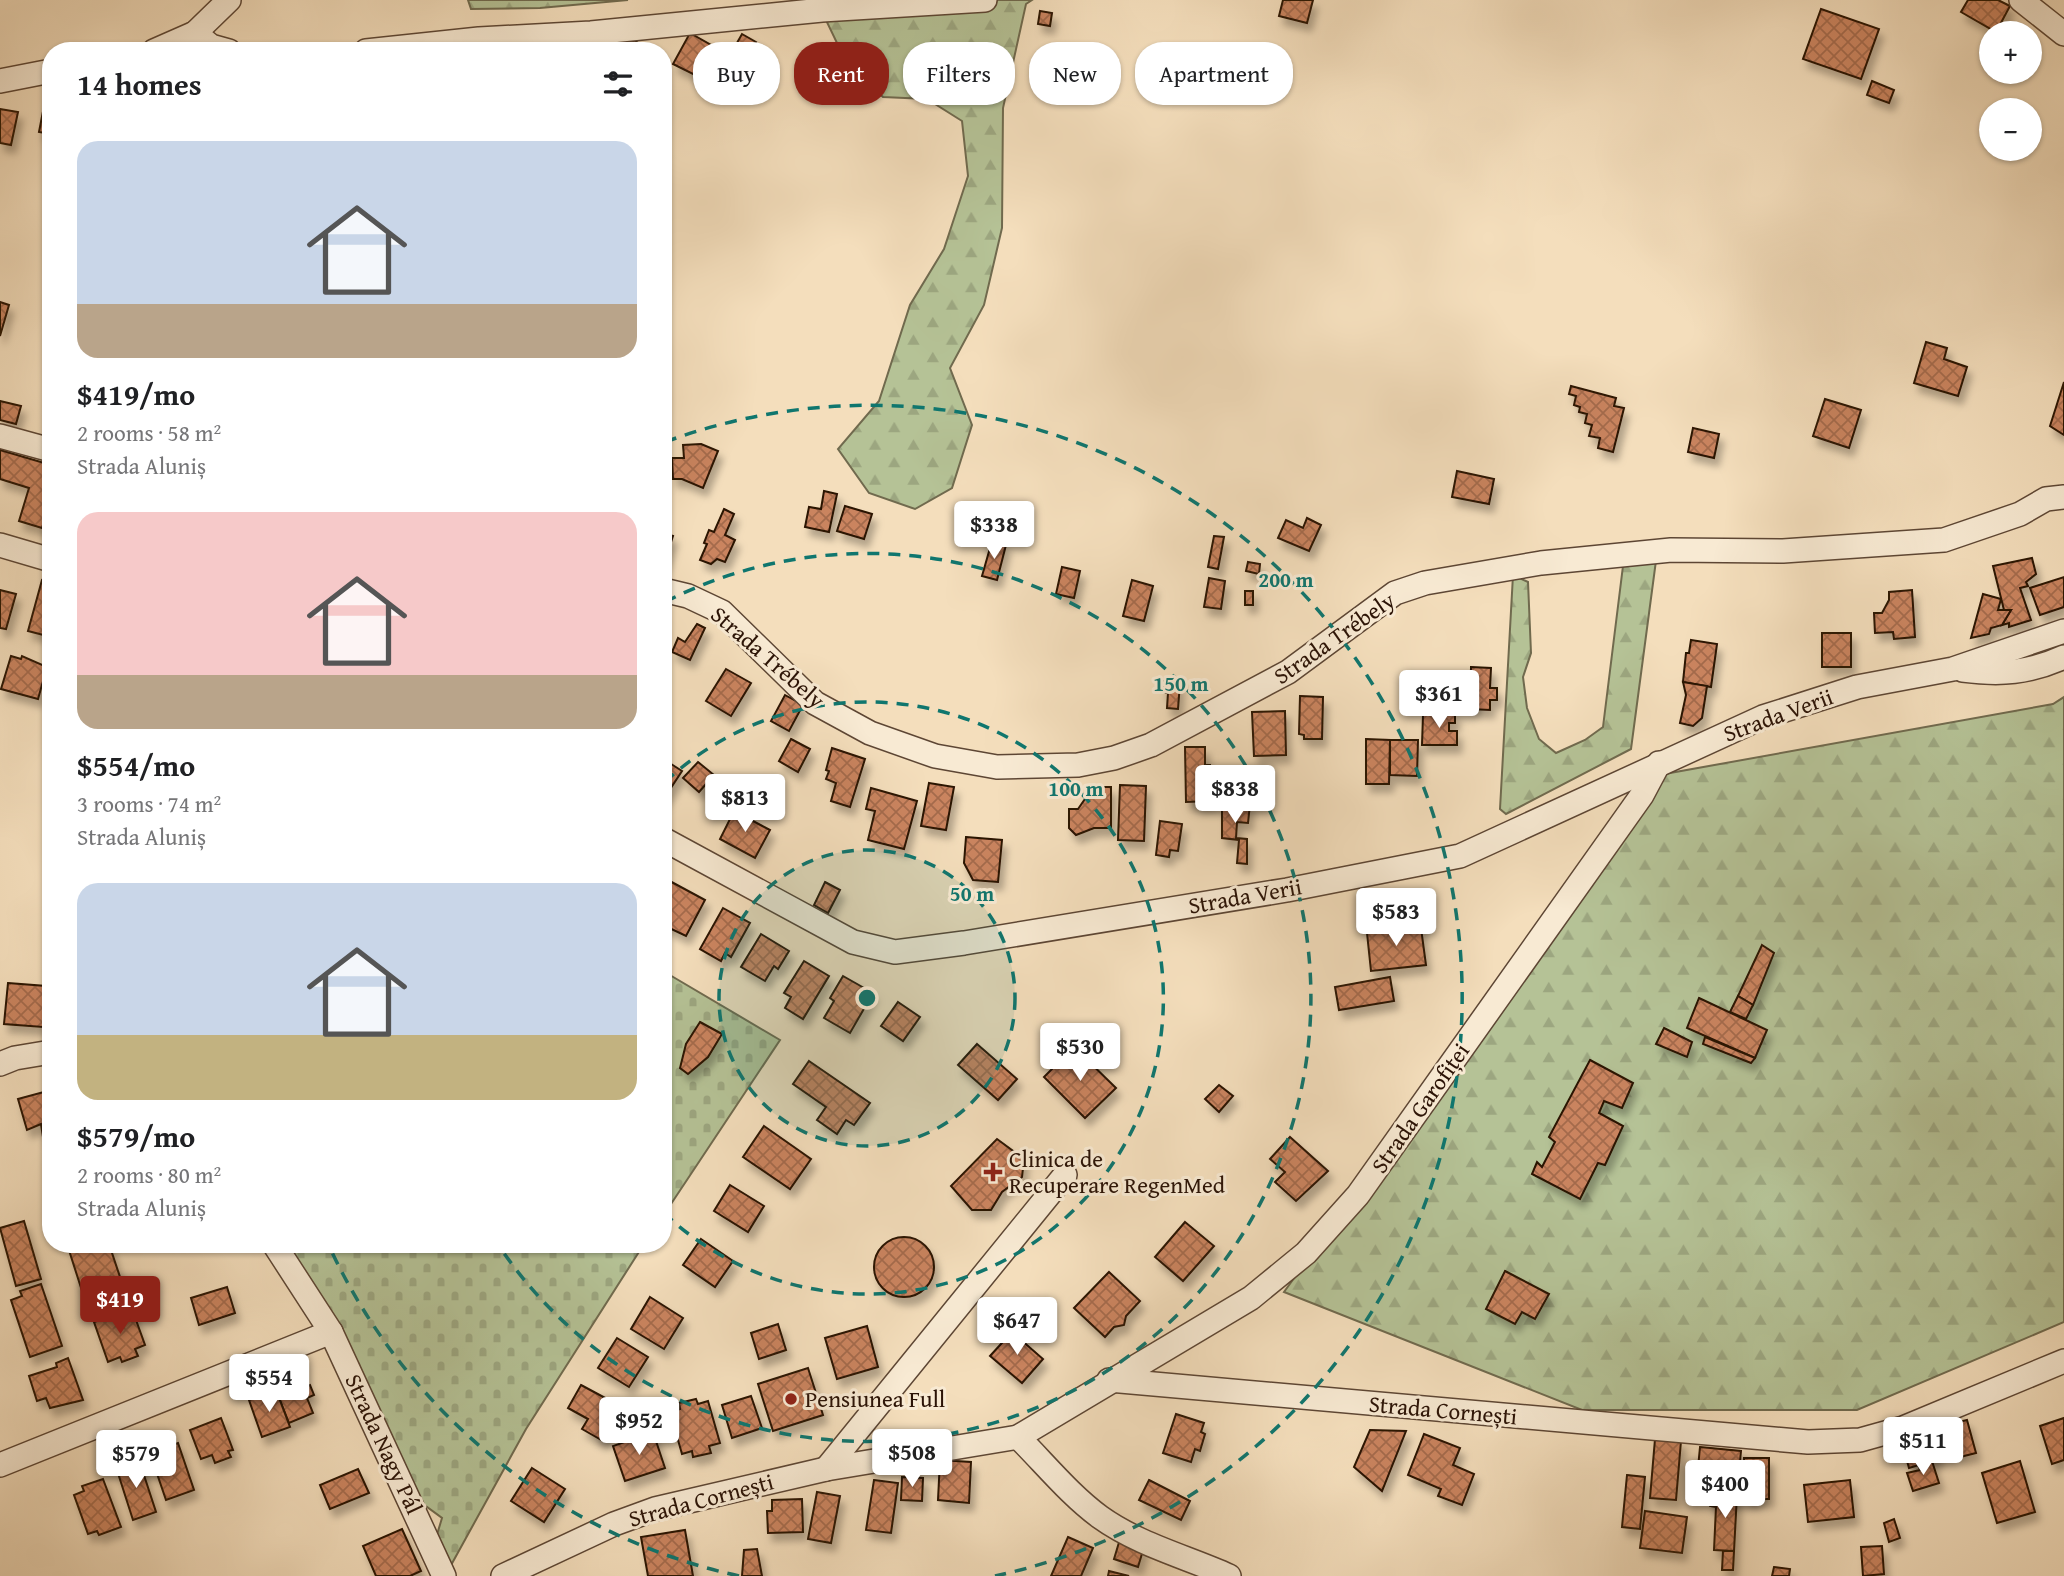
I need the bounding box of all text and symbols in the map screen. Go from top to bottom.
map controls [1979,21,2042,161]
button: + [1979,21,2042,84]
chip: Buy [693,42,780,105]
chip: Rent [794,42,889,105]
chip: Filters [903,42,1015,105]
chip: New [1029,42,1121,105]
chip: Apartment [1135,42,1293,105]
text: 14 homes [77,62,202,106]
icon: filters [599,65,637,103]
button: − [1979,98,2042,161]
icon: home [294,187,420,313]
text: $419/mo [77,372,195,416]
text: 2 rooms · 58 m² [77,416,221,449]
text: Strada Aluniș [77,449,206,482]
pin: $338 [953,502,1035,561]
text: $338 [970,507,1018,540]
icon: home [294,558,420,684]
text: 200 m [1258,564,1314,595]
street label: Strada Trébely [1266,583,1402,692]
street label: Strada Trébely [704,598,833,716]
text: 150 m [1153,668,1209,699]
pin: $361 [1398,670,1480,730]
text: $361 [1415,676,1463,709]
street label: Strada Verii [1718,679,1837,750]
text: $554/mo [77,743,195,787]
pin: $838 [1194,766,1276,825]
text: $838 [1211,771,1259,804]
text: 100 m [1048,773,1104,804]
pin: $813 [704,774,786,834]
text: $813 [721,780,769,813]
text: 3 rooms · 74 m² [77,787,221,820]
text: Strada Aluniș [77,820,206,853]
street label: Strada Verii [1186,869,1304,922]
text: 50 m [950,878,994,909]
pin: $583 [1355,888,1437,948]
text: $583 [1372,894,1420,927]
icon: home [294,929,420,1055]
centre of rings [855,986,879,1010]
pin: $530 [1039,1024,1121,1083]
text: $530 [1056,1029,1104,1062]
street label: Strada Garofiței [1362,1036,1477,1180]
text: $579/mo [77,1114,195,1158]
place label: Clinica de Recuperare RegenMed [1009,1142,1226,1201]
text: 2 rooms · 80 m² [77,1158,221,1191]
marker: Clinica de Recuperare RegenMed [983,1162,1003,1182]
text: Strada Aluniș [77,1191,206,1224]
pin: $419 [79,1276,161,1336]
text: $419 [96,1282,144,1315]
pin: $647 [976,1298,1058,1357]
text: $647 [993,1303,1041,1336]
pin: $554 [228,1354,310,1414]
text: $554 [245,1360,293,1393]
street label: Strada Nagy Pál [338,1368,431,1519]
place label: Pensiunea Full [805,1382,945,1415]
street label: Strada Cornești [1367,1387,1519,1432]
marker: Pensiunea Full [783,1391,799,1407]
pin: $952 [598,1398,680,1457]
text: $952 [615,1403,663,1436]
pin: $511 [1882,1418,1964,1477]
text: $511 [1899,1423,1947,1456]
pin: $579 [95,1430,177,1490]
pin: $508 [871,1430,953,1489]
text: $508 [888,1435,936,1468]
text: $579 [112,1436,160,1469]
pin: $400 [1684,1460,1766,1520]
street label: Strada Cornești [625,1464,777,1535]
text: $400 [1701,1466,1749,1499]

